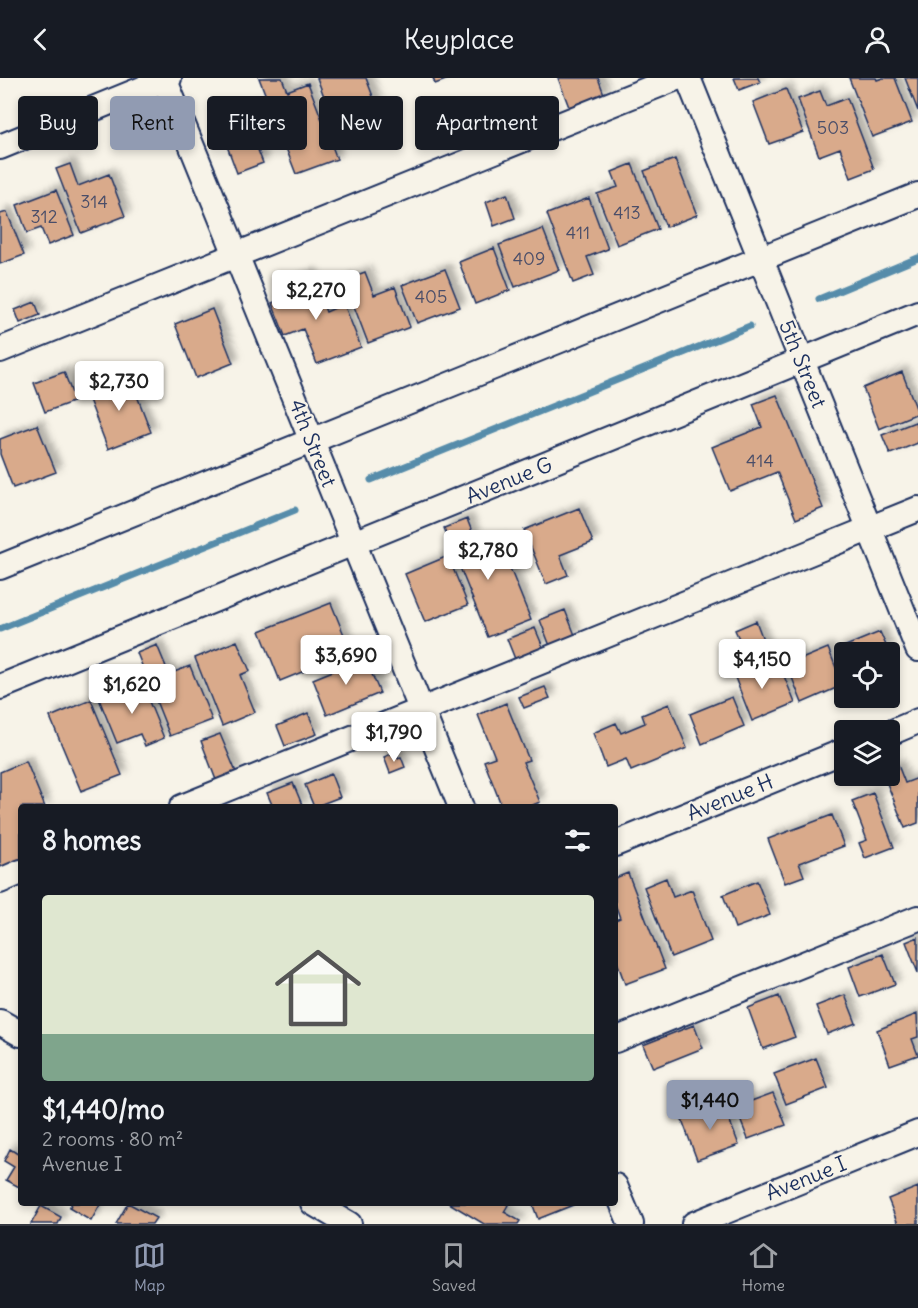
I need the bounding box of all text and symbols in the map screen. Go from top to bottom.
text: Keyplace [404,22,514,56]
icon: back [24,23,57,56]
icon: person [861,23,894,56]
chip: Buy [18,96,98,150]
chip: Rent [110,96,195,150]
chip: Filters [207,96,307,150]
chip: New [319,96,403,150]
chip: Apartment [415,96,559,150]
house number: 503 [817,116,849,139]
house number: 314 [80,190,108,213]
house number: 413 [613,201,641,224]
house number: 312 [30,205,58,228]
house number: 411 [566,221,590,244]
house number: 409 [513,247,545,270]
pin: $2,270 [267,270,365,321]
text: $2,270 [286,277,346,302]
house number: 405 [415,285,447,308]
street label: 5th Street [773,316,833,412]
pin: $2,730 [70,361,168,412]
text: $2,730 [89,368,149,393]
street label: 4th Street [283,395,343,491]
house number: 414 [746,449,774,472]
street label: Avenue G [462,451,556,509]
pin: $2,780 [439,530,537,581]
text: $2,780 [458,537,518,562]
pin: $3,690 [297,635,395,686]
pin: $4,150 [713,639,811,690]
text: $3,690 [315,642,377,667]
map controls [834,642,900,786]
button: locate [834,642,900,708]
text: $4,150 [733,646,791,671]
pin: $1,620 [83,664,181,715]
text: $1,620 [103,671,161,696]
pin: $1,790 [345,712,443,763]
text: $1,790 [365,719,423,744]
button: layers [834,720,900,786]
street label: Avenue H [683,768,777,826]
text: 8 homes [42,824,141,857]
icon: filters [561,824,594,857]
icon: home [264,934,372,1042]
pin: $1,440 [661,1080,759,1131]
text: $1,440 [681,1087,739,1112]
text: $1,440/mo [42,1093,165,1126]
text: 2 rooms · 80 m² [42,1126,183,1151]
street label: Avenue I [762,1150,850,1206]
text: Avenue I [42,1151,123,1176]
tab: Map [133,1239,166,1295]
tab: Saved [432,1239,476,1295]
tab: Home [742,1239,785,1295]

